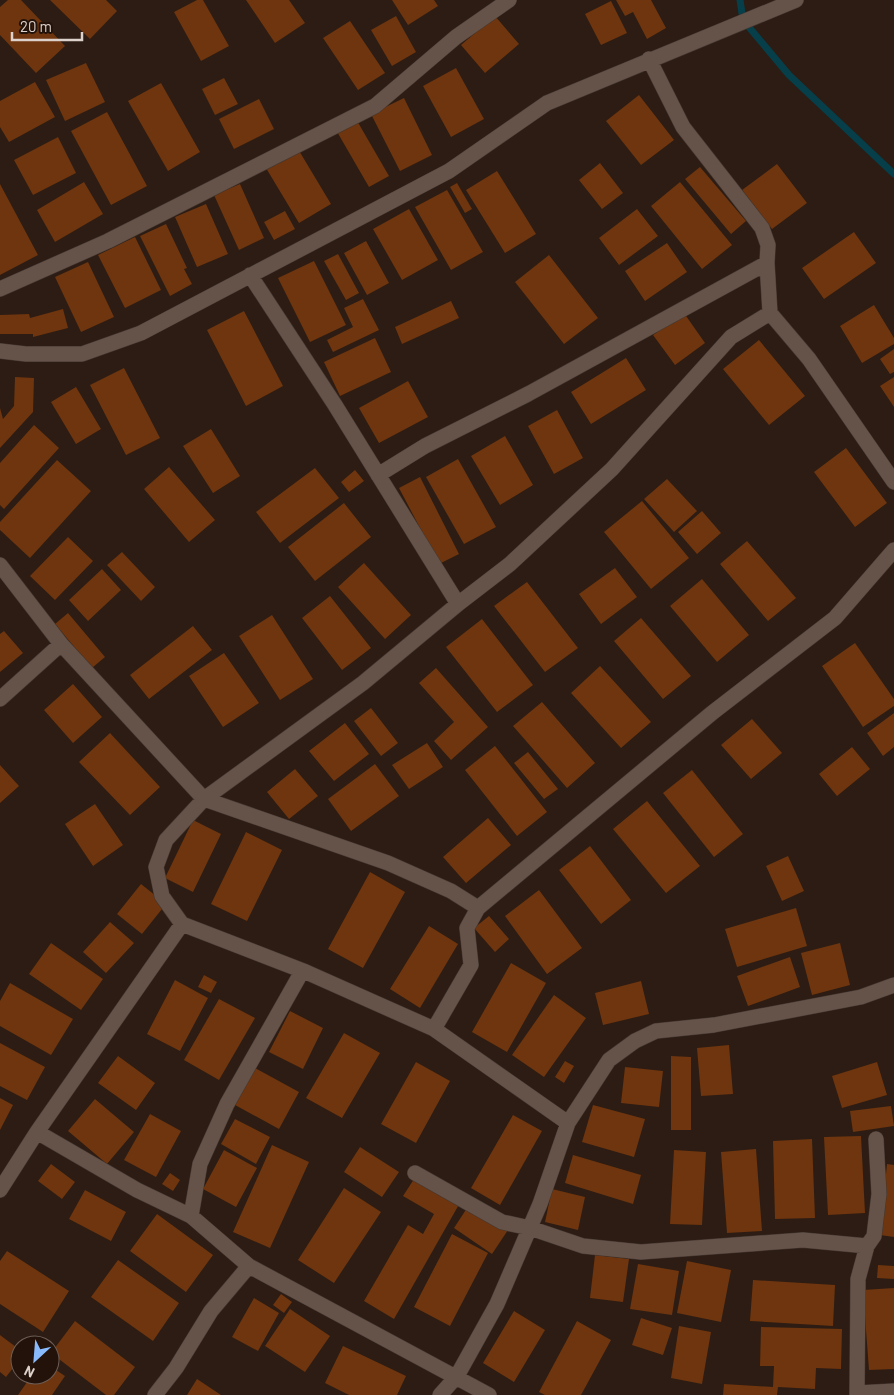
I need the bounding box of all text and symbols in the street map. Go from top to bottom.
scale bar [12,10,82,42]
text: 20 m [20,17,52,35]
north arrow [10,1335,60,1385]
text: N [21,1362,37,1382]

